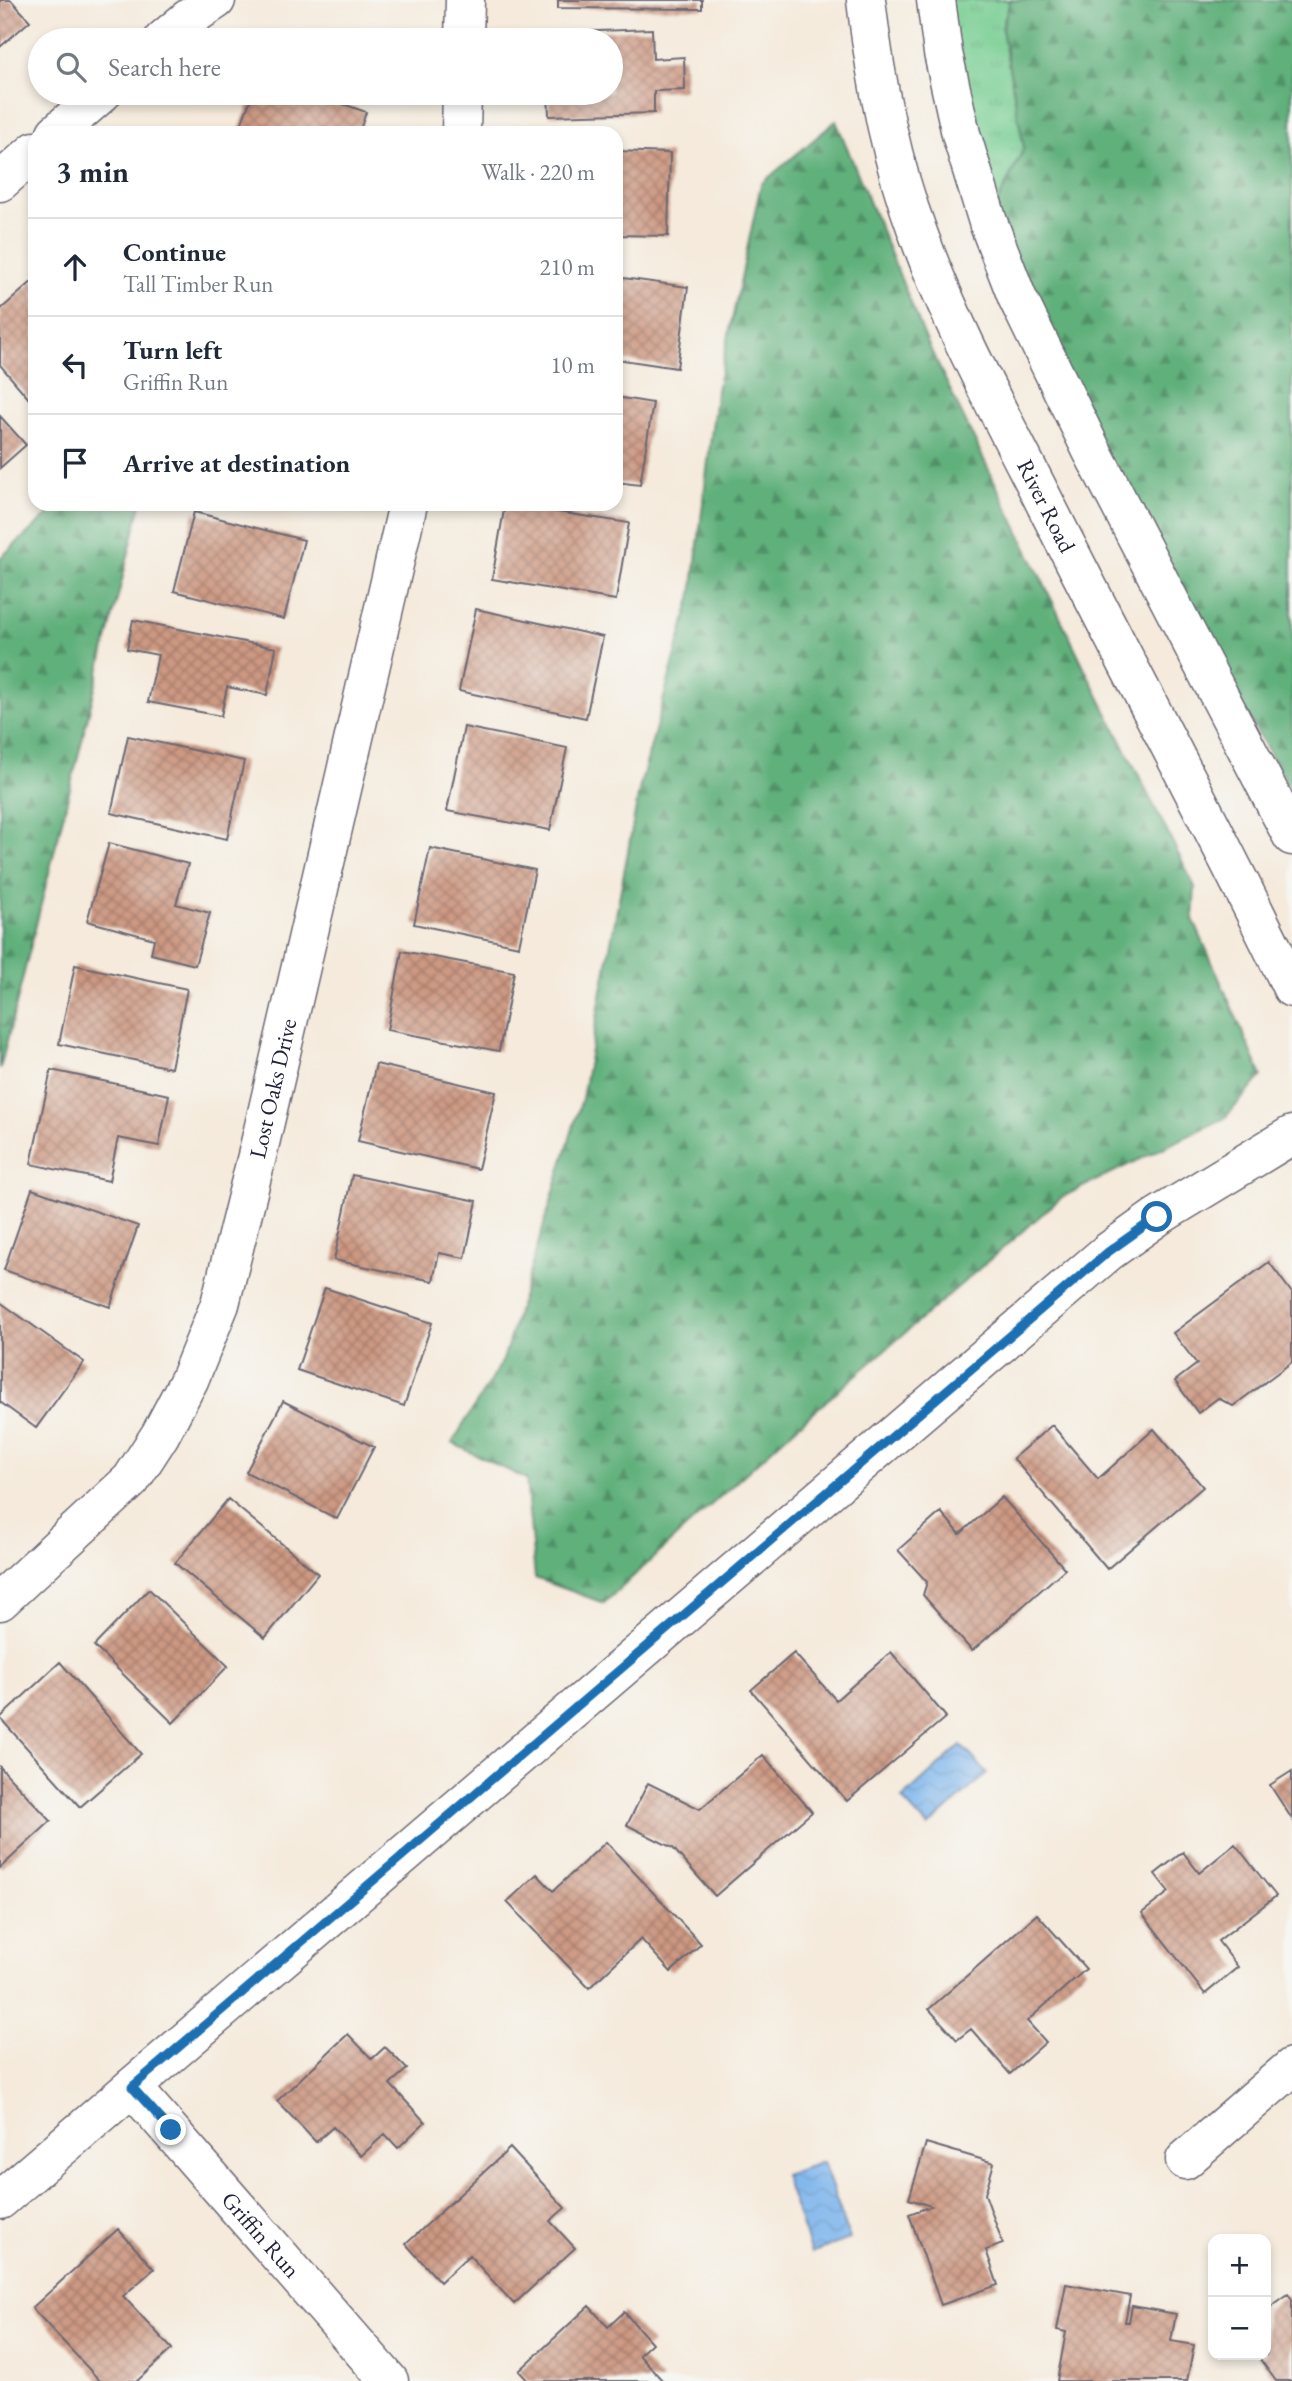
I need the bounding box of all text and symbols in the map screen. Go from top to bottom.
search box [28,28,623,105]
icon: search [52,48,90,86]
text: Search here [108,50,221,84]
text: 3 min [56,152,129,191]
text: Walk · 220 m [481,157,595,187]
text: Continue [123,235,226,269]
icon: ahead [56,248,94,286]
text: 210 m [539,252,595,282]
text: Tall Timber Run [123,269,274,299]
text: Turn left [123,333,222,367]
icon: left [56,346,94,384]
text: 10 m [550,350,595,380]
text: Griffin Run [123,367,228,397]
icon: arrive [56,444,94,482]
text: Arrive at destination [123,446,350,480]
street label: River Road [1010,454,1083,558]
street label: Lost Oaks Drive [242,1015,303,1161]
route start [1141,1201,1172,1232]
route end [155,2114,186,2145]
street label: Griffin Run [215,2185,307,2284]
map controls [1208,2234,1271,2360]
button: + [1208,2234,1271,2297]
button: − [1208,2297,1271,2360]

